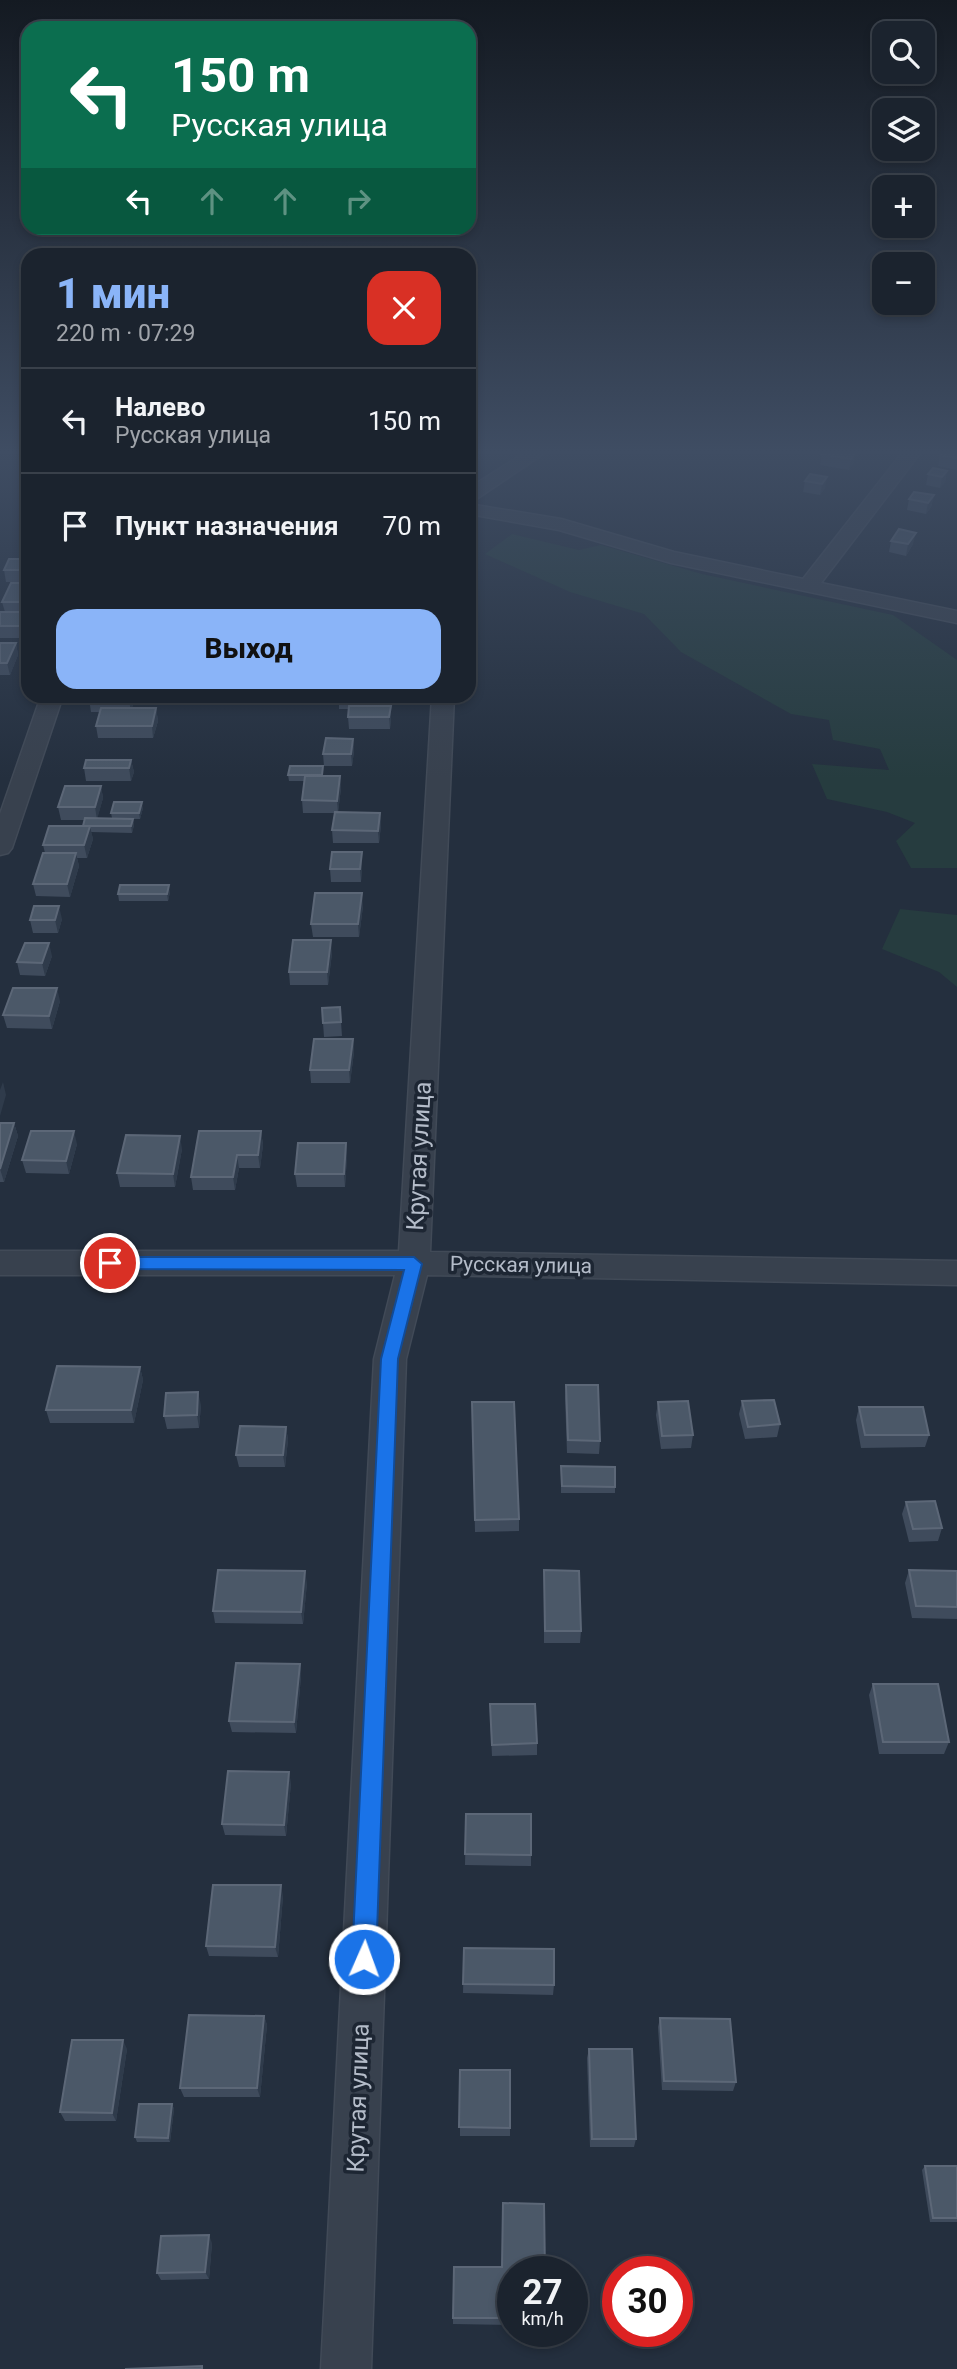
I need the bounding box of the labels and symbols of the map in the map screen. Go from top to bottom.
street label: Крутая улица [401,1081,437,1231]
pin [80,1233,140,1293]
street label: Русская улица [450,1252,592,1278]
position arrow [327,1922,401,1996]
street label: Крутая улица [341,2023,375,2173]
speed limit sign: 30 [602,2256,693,2347]

